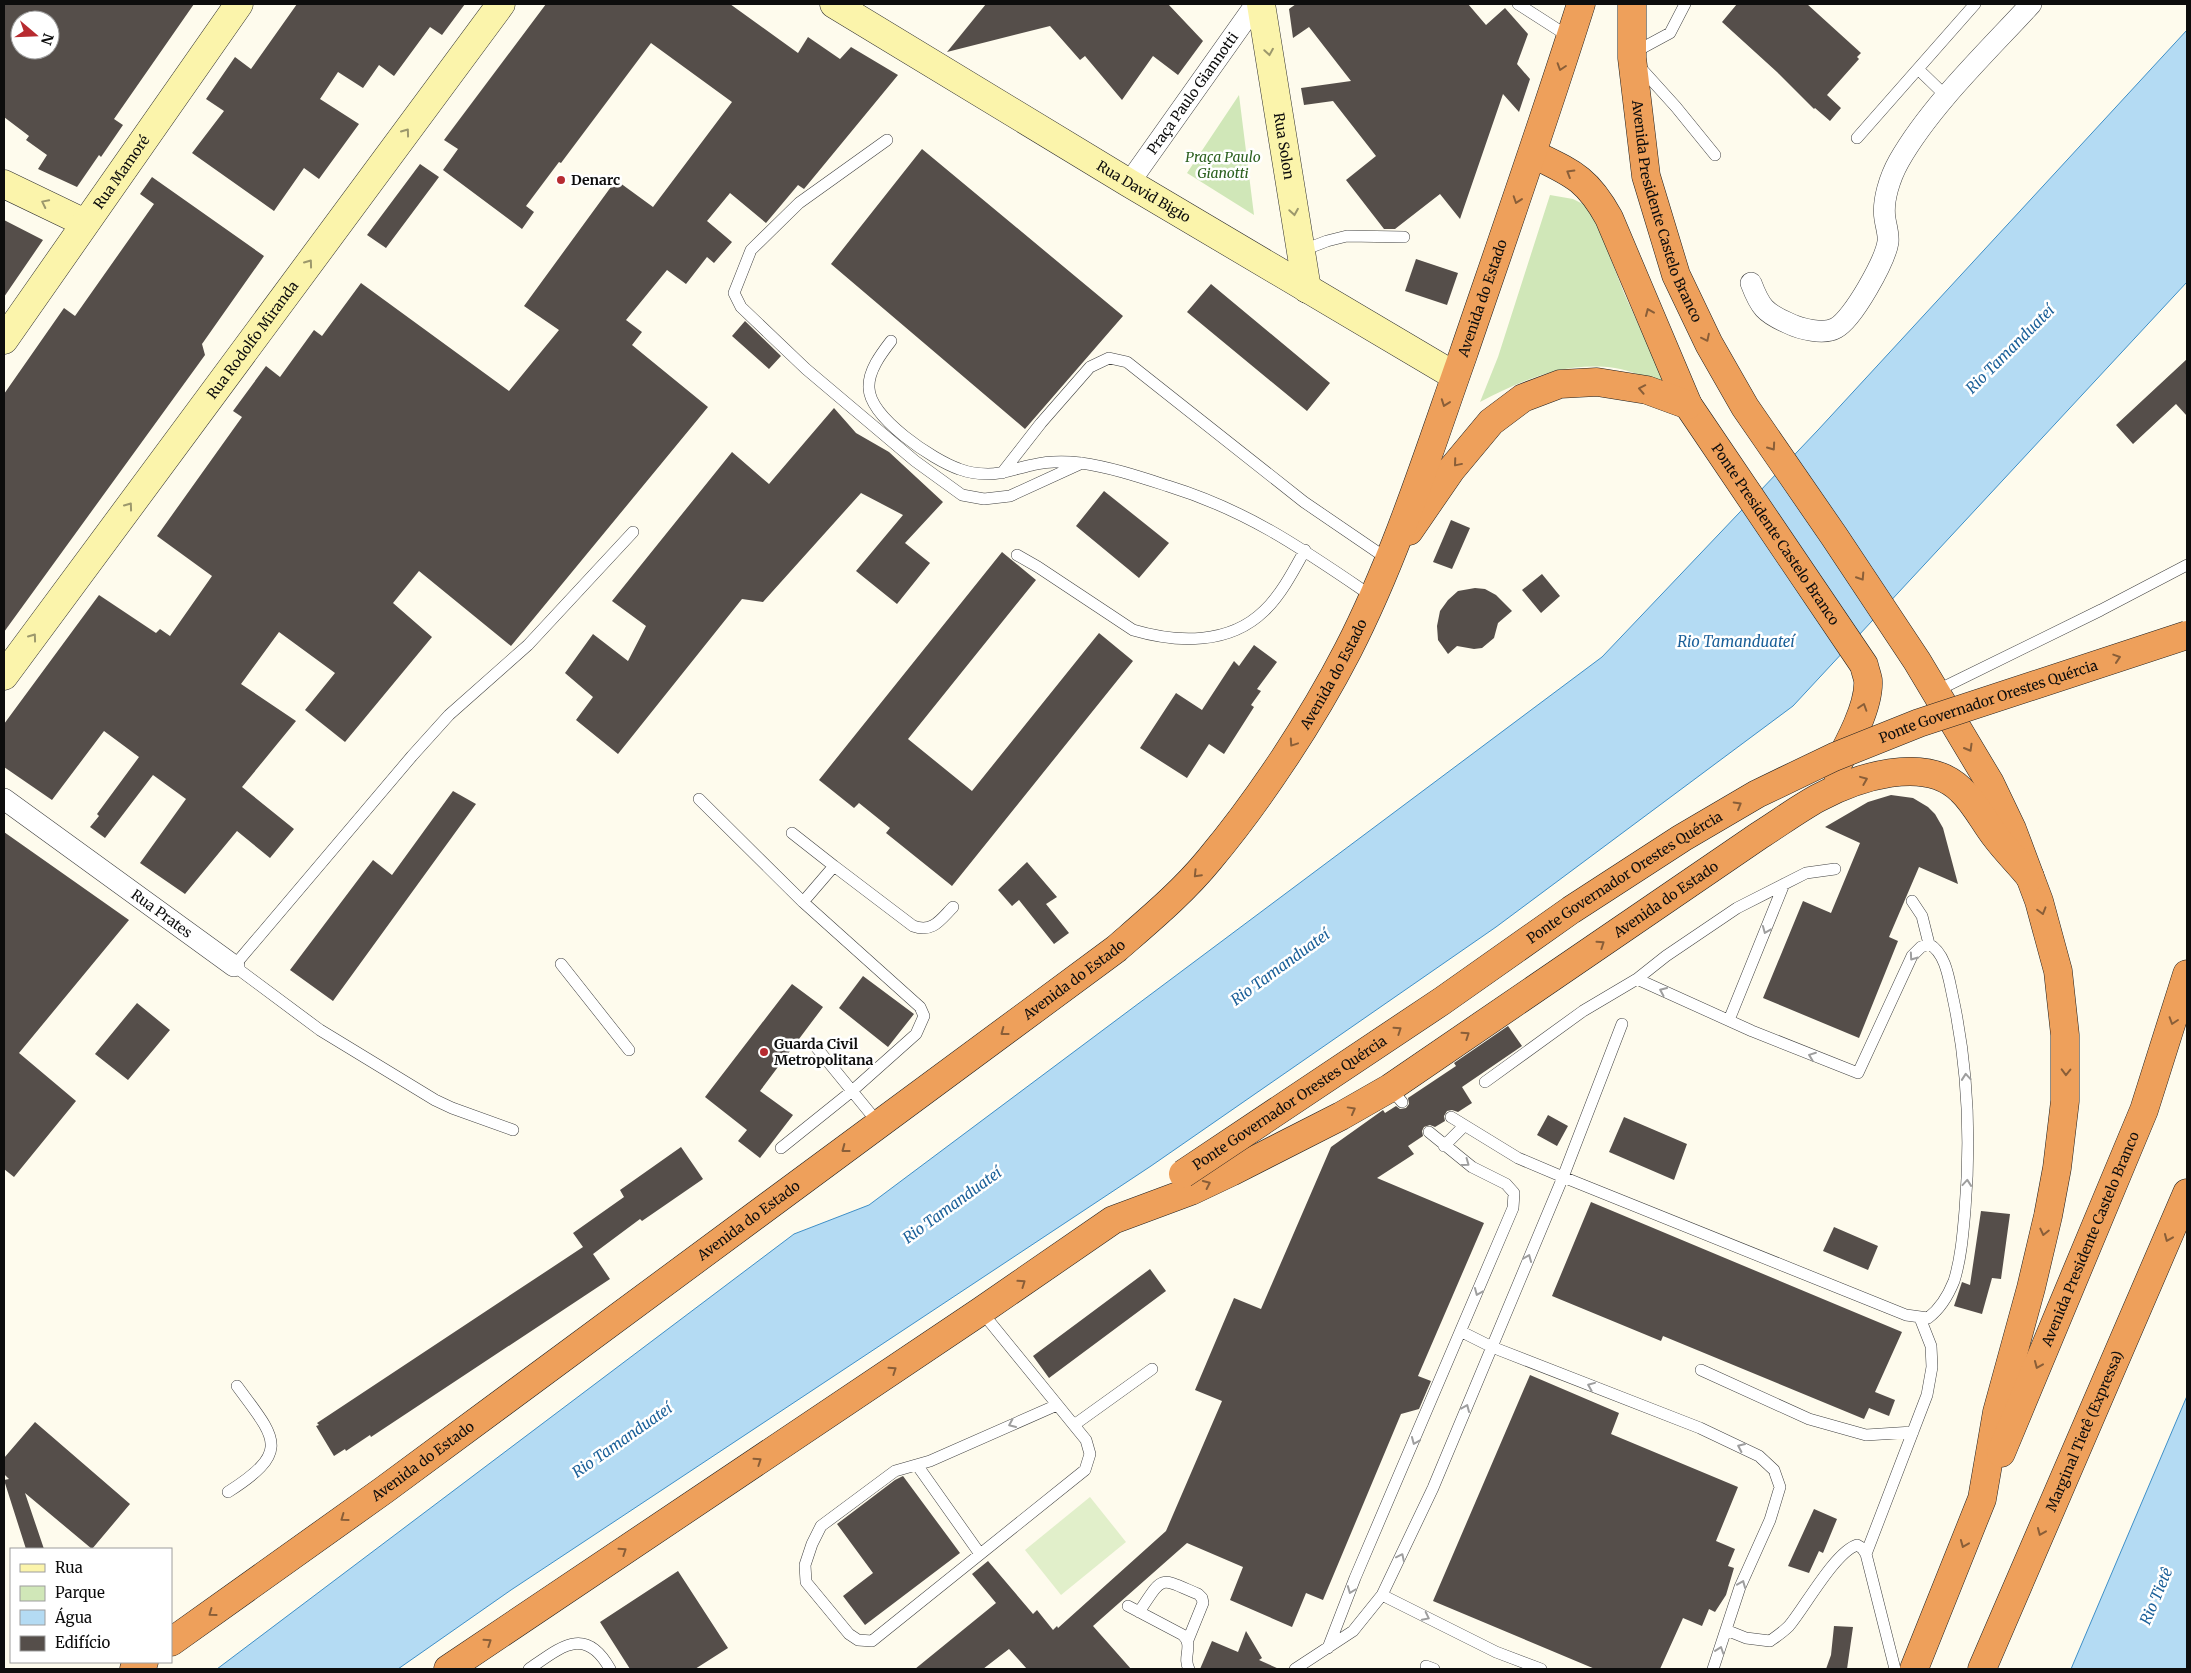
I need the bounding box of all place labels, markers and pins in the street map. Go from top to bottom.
place label: Denarc [571,171,620,189]
marker: Denarc [555,174,567,186]
place label: Guarda Civil Metropolitana [774,1035,873,1069]
marker: Guarda Civil Metropolitana [758,1046,770,1058]

